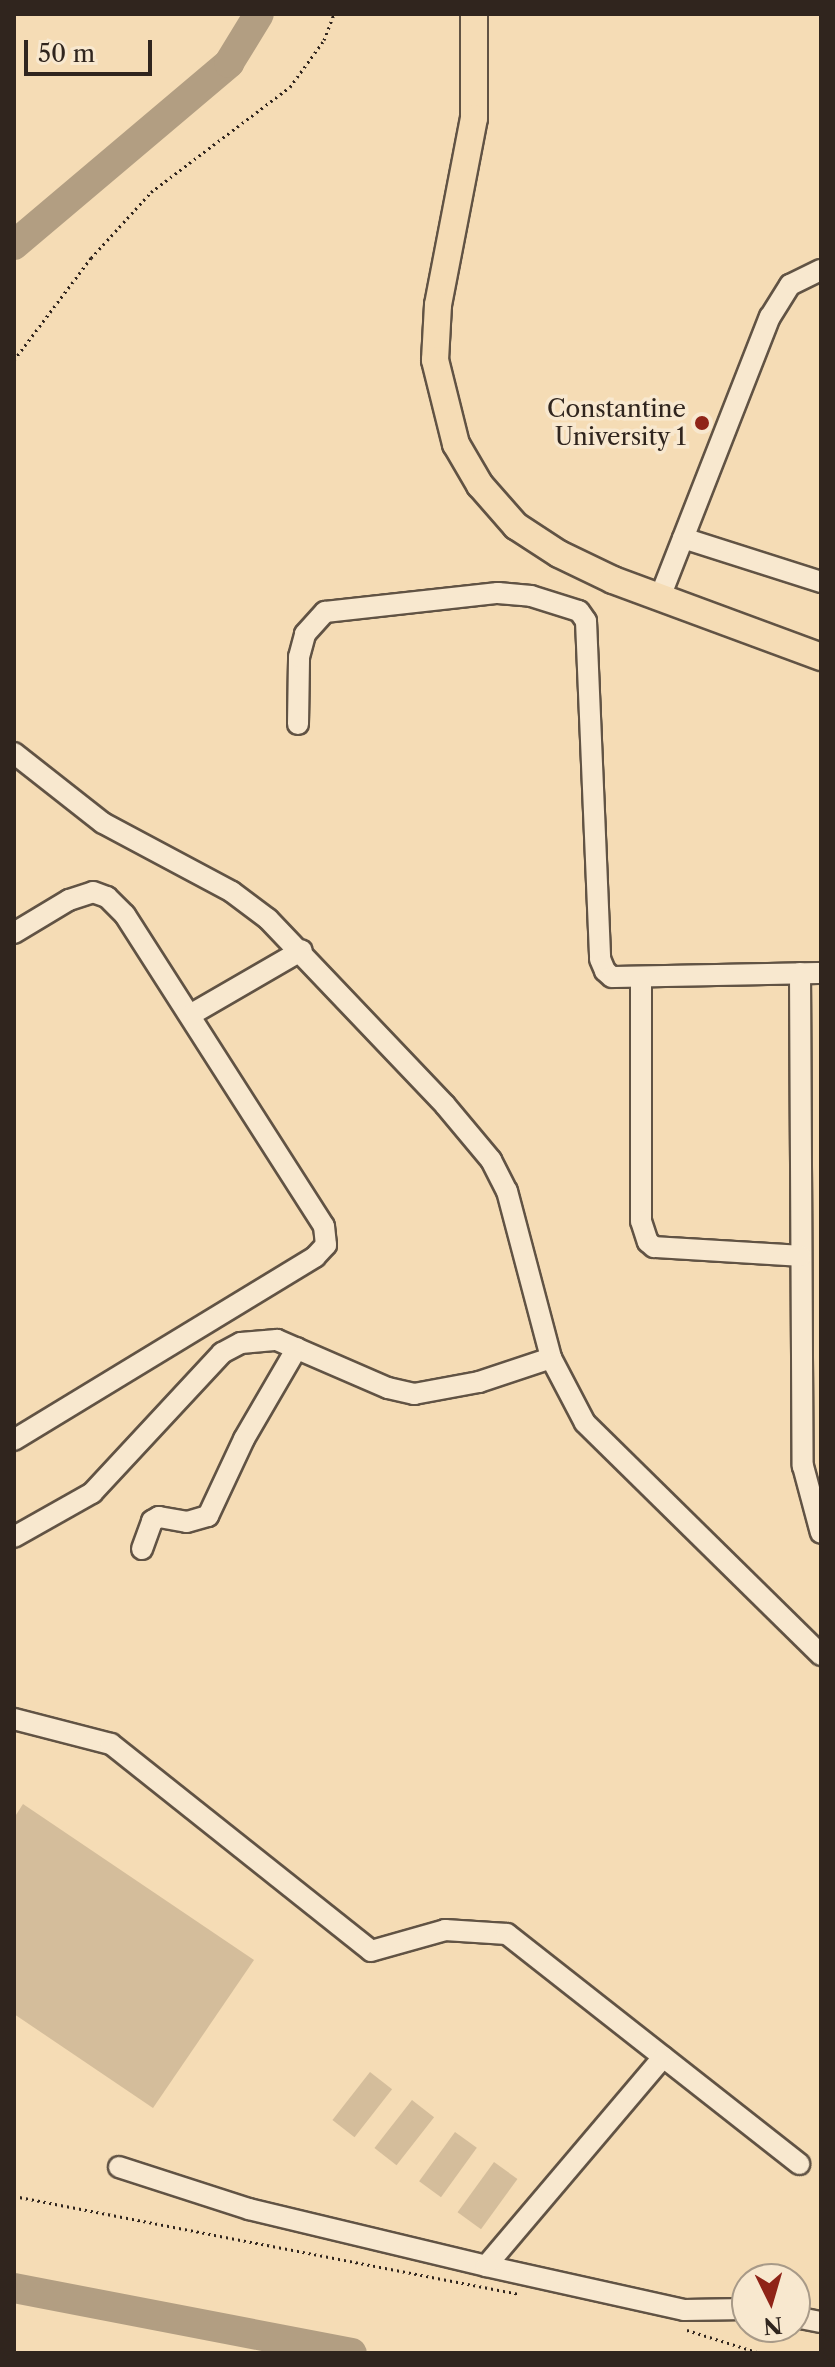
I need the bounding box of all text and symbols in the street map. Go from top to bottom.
scale bar [28,24,156,74]
text: 50 m [38,39,95,68]
place label: Constantine University 1 [547,395,686,451]
marker: Constantine University 1 [693,414,711,432]
north arrow [731,2263,811,2343]
text: N [762,2311,784,2340]

